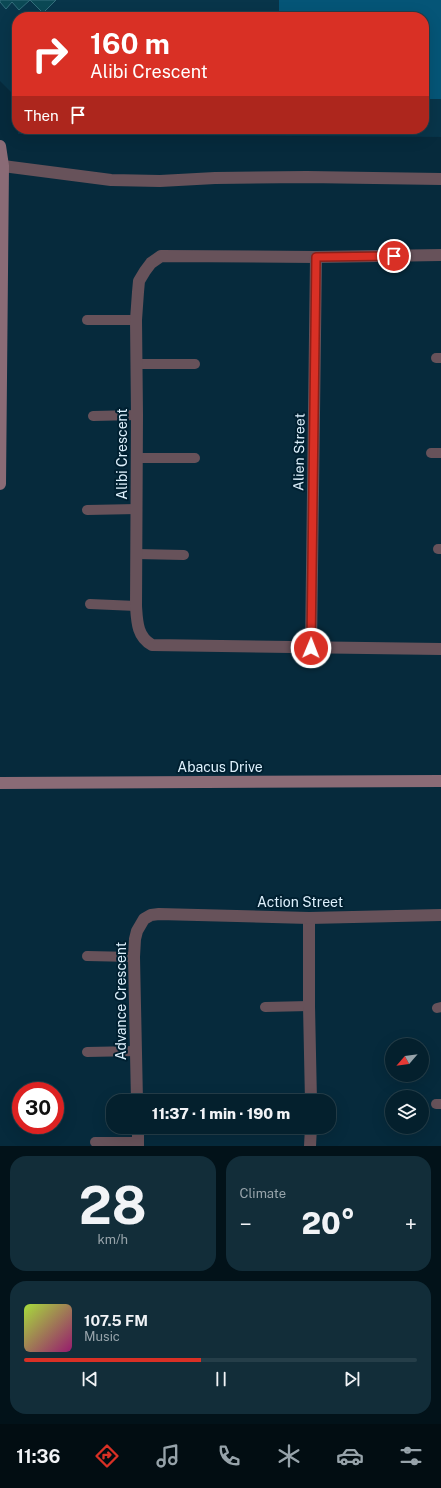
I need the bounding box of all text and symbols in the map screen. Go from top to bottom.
text: 160 m [90,27,170,60]
icon: right [24,28,76,80]
text: Alibi Crescent [90,61,208,82]
icon: arrive [67,104,89,126]
text: Then [24,107,59,124]
pin [377,239,411,273]
icon: arrive [383,245,405,267]
street label: Alibi Crescent [114,408,130,500]
street label: Alien Street [290,413,308,491]
position arrow [290,627,332,669]
street label: Abacus Drive [177,759,263,775]
street label: Action Street [257,894,343,910]
street label: Advance Crescent [113,942,129,1060]
north arrow [385,1038,429,1082]
map controls [385,1038,429,1134]
speed limit sign: 30 [12,1082,64,1134]
button: layers [385,1090,429,1134]
text: 11:37 · 1 min · 190 m [152,1105,290,1122]
text: 28 [79,1175,147,1236]
text: Climate [240,1186,286,1201]
text: 20° [301,1205,355,1241]
text: − [240,1211,252,1237]
text: + [405,1211,417,1237]
text: km/h [97,1232,128,1247]
text: 107.5 FM [84,1312,148,1329]
text: Music [84,1329,120,1344]
icon: previous [79,1368,101,1390]
icon: pause [210,1368,232,1390]
icon: next [341,1368,363,1390]
icon: directions [93,1442,121,1470]
icon: music [154,1442,182,1470]
icon: phone [215,1442,243,1470]
icon: climate [275,1442,303,1470]
icon: car [336,1442,364,1470]
icon: filters [397,1442,425,1470]
text: 11:36 [16,1446,60,1467]

